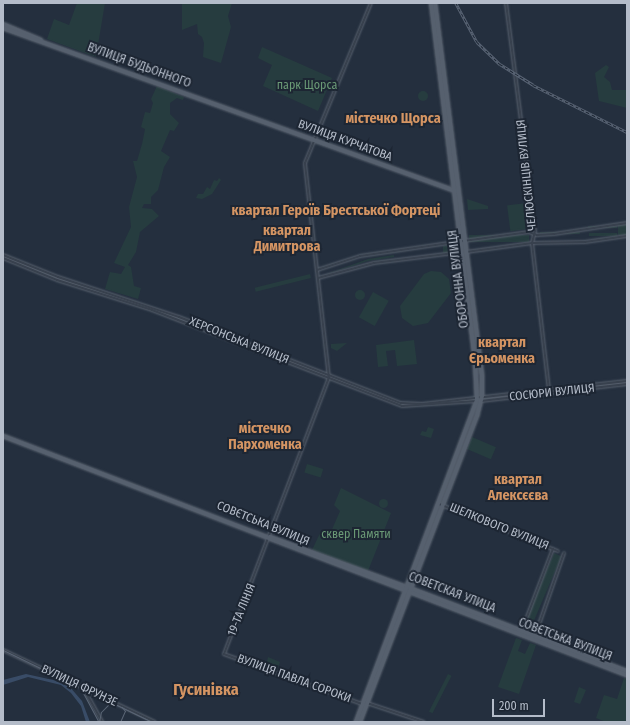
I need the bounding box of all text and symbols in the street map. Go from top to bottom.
street label: ВУЛИЦЯ БУДЬОННОГО [85,41,193,91]
park label: парк Щорса [277,79,337,93]
district label: містечко Щорса [345,111,441,127]
street label: ВУЛИЦЯ КУРЧАТОВА [296,117,394,165]
street label: ЧЕЛЮСКІНЦІВ ВУЛИЦЯ [514,119,540,231]
district label: квартал Героїв Брестської Фортеці [232,203,440,219]
district label: квартал Димитрова [254,223,320,256]
street label: ОБОРОННА ВУЛИЦЯ [446,229,472,329]
street label: ХЕРСОНСЬКА ВУЛИЦЯ [187,314,291,368]
district label: квартал Єрьоменка [469,335,535,368]
street label: СОСЮРИ ВУЛИЦЯ [509,381,595,405]
district label: містечко Пархоменка [228,421,302,454]
district label: квартал Алексєєва [488,472,548,504]
street label: СОВЄТСЬКА ВУЛИЦЯ [214,499,312,549]
street label: ШЕЛКОВОГО ВУЛИЦЯ [447,501,551,553]
park label: сквер Памяти [321,528,391,542]
street label: СОВЕТСКАЯ УЛИЦА [406,570,498,616]
street label: 19-ТА ЛІНІЯ [225,582,259,638]
street label: СОВЄТСЬКА ВУЛИЦЯ [516,616,614,664]
street label: ВУЛИЦЯ ПАВЛА СОРОКИ [235,652,353,706]
street label: ВУЛИЦЯ ФРУНЗЕ [39,662,119,710]
district label: Гусинівка [173,680,239,700]
scale bar [494,691,547,717]
text: 200 m [499,699,529,713]

